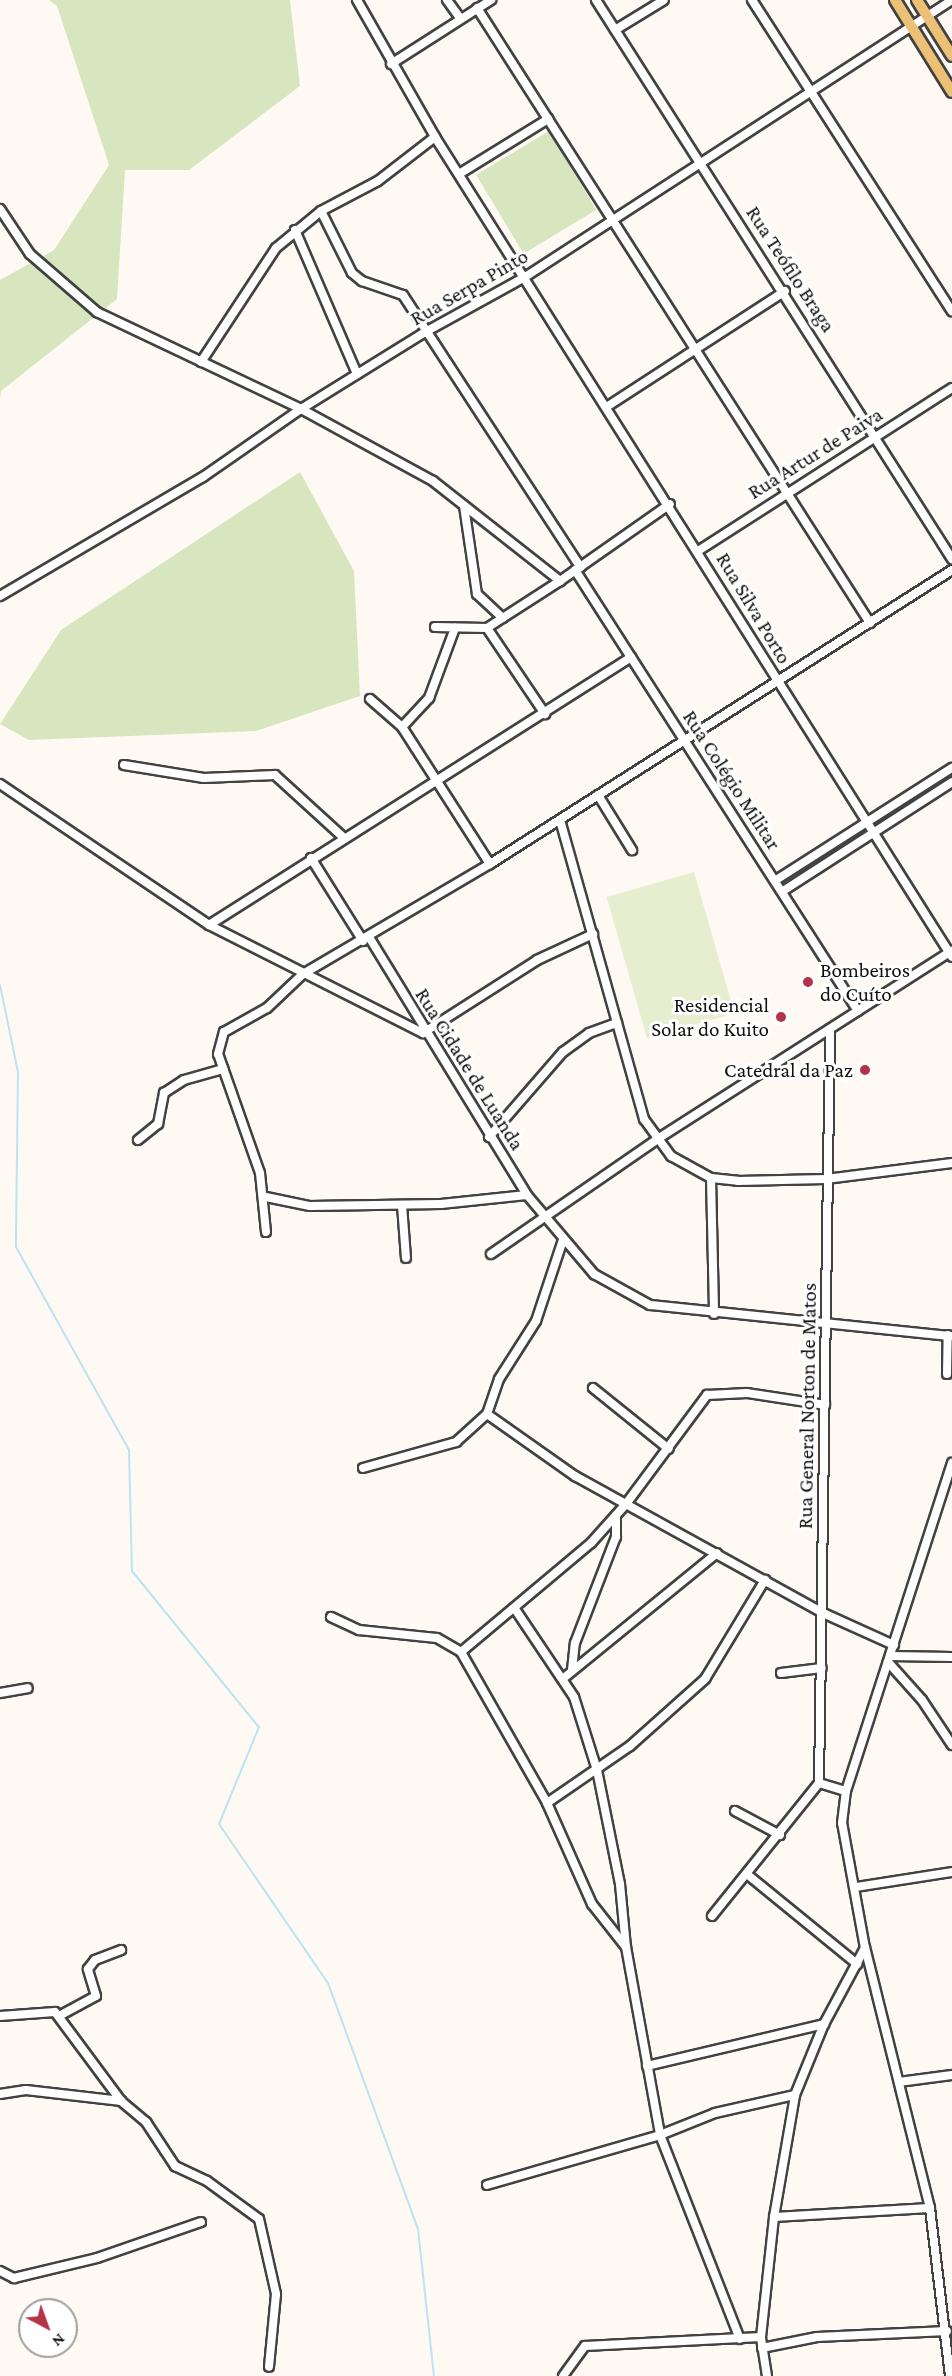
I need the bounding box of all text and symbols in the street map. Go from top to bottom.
street label: Rua Teófilo Braga [741,201,841,337]
street label: Rua Serpa Pinto [406,243,532,331]
street label: Rua Artur de Paiva [743,402,887,504]
street label: Rua Silva Porto [711,548,797,668]
street label: Rua Colégio Militar [677,705,787,855]
place label: Bombeiros do Cuíto [820,957,910,1007]
marker: Bombeiros do Cuíto [801,975,815,989]
street label: Rua Cidade de Luanda [410,983,530,1155]
place label: Residencial Solar do Kuito [651,992,769,1042]
marker: Residencial Solar do Kuito [774,1010,788,1024]
place label: Catedral da Paz [724,1057,853,1083]
marker: Catedral da Paz [858,1063,872,1077]
street label: Rua General Norton de Matos [792,1283,822,1529]
north arrow [18,2298,78,2358]
text: N [49,2330,69,2350]

